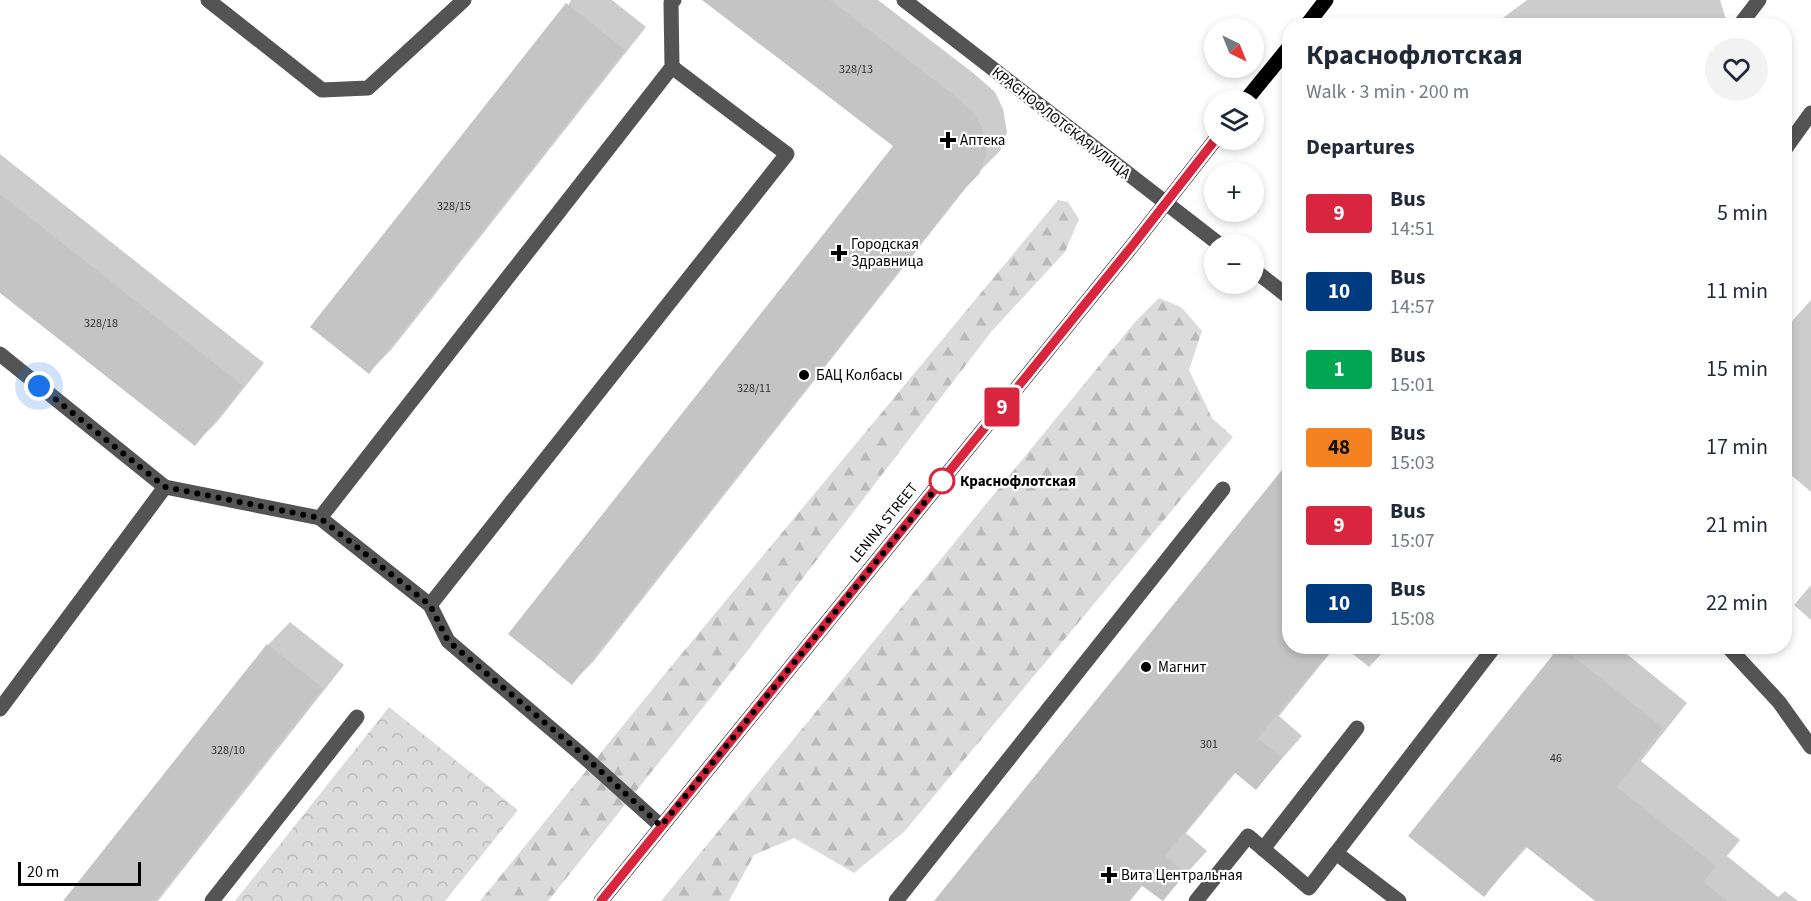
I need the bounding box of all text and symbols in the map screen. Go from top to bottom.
north arrow [1204,18,1264,78]
map controls [1204,18,1264,294]
text: Краснофлотская [1306,35,1523,75]
button: heart [1705,38,1768,101]
house number: 328/13 [839,61,873,78]
street label: КРАСНОФЛОТСКАЯ УЛИЦА [987,62,1135,184]
text: Walk · 3 min · 200 m [1306,78,1469,106]
button: layers [1204,90,1264,150]
place label: Аптека [960,130,1005,151]
text: Departures [1306,131,1415,163]
marker: Аптека [941,133,955,147]
button: + [1204,162,1264,222]
text: Bus [1390,183,1426,215]
text: 5 min [1717,197,1768,229]
house number: 328/15 [437,198,471,215]
text: 9 [1333,198,1345,228]
text: 14:51 [1390,215,1435,243]
place label: Городская Здравница [851,234,924,272]
button: − [1204,234,1264,294]
marker: Городская Здравница [832,246,846,260]
text: Bus [1390,261,1426,293]
text: 11 min [1706,275,1768,307]
text: 10 [1328,276,1350,306]
text: 14:57 [1390,293,1435,321]
house number: 328/18 [84,315,118,332]
text: Bus [1390,339,1426,371]
text: 15 min [1706,353,1768,385]
text: 1 [1333,354,1345,384]
place label: БАЦ Колбасы [816,365,903,386]
marker: БАЦ Колбасы [797,368,811,382]
your location [24,371,54,401]
text: 15:01 [1390,371,1435,399]
house number: 328/11 [737,380,771,397]
line badge: 9 [982,388,1022,426]
text: 9 [996,392,1008,422]
text: Bus [1390,417,1426,449]
text: 17 min [1706,431,1768,463]
text: 48 [1328,432,1350,462]
text: 15:03 [1390,449,1435,477]
marker: Краснофлотская [929,468,955,494]
place label: Краснофлотская [960,471,1076,492]
street label: LENINA STREET [845,478,923,568]
text: Bus [1390,495,1426,527]
text: 21 min [1706,509,1768,541]
text: 9 [1333,510,1345,540]
text: 15:07 [1390,527,1435,555]
text: Bus [1390,573,1426,605]
text: 22 min [1706,587,1768,619]
text: 10 [1328,588,1350,618]
text: 15:08 [1390,605,1435,633]
place label: Магнит [1158,657,1207,678]
marker: Магнит [1139,660,1153,674]
house number: 301 [1200,736,1218,753]
house number: 328/10 [211,742,245,759]
house number: 46 [1550,750,1562,767]
scale bar [18,859,141,886]
text: 20 m [27,861,59,883]
place label: Вита Центральная [1121,865,1243,886]
marker: Вита Центральная [1102,868,1116,882]

